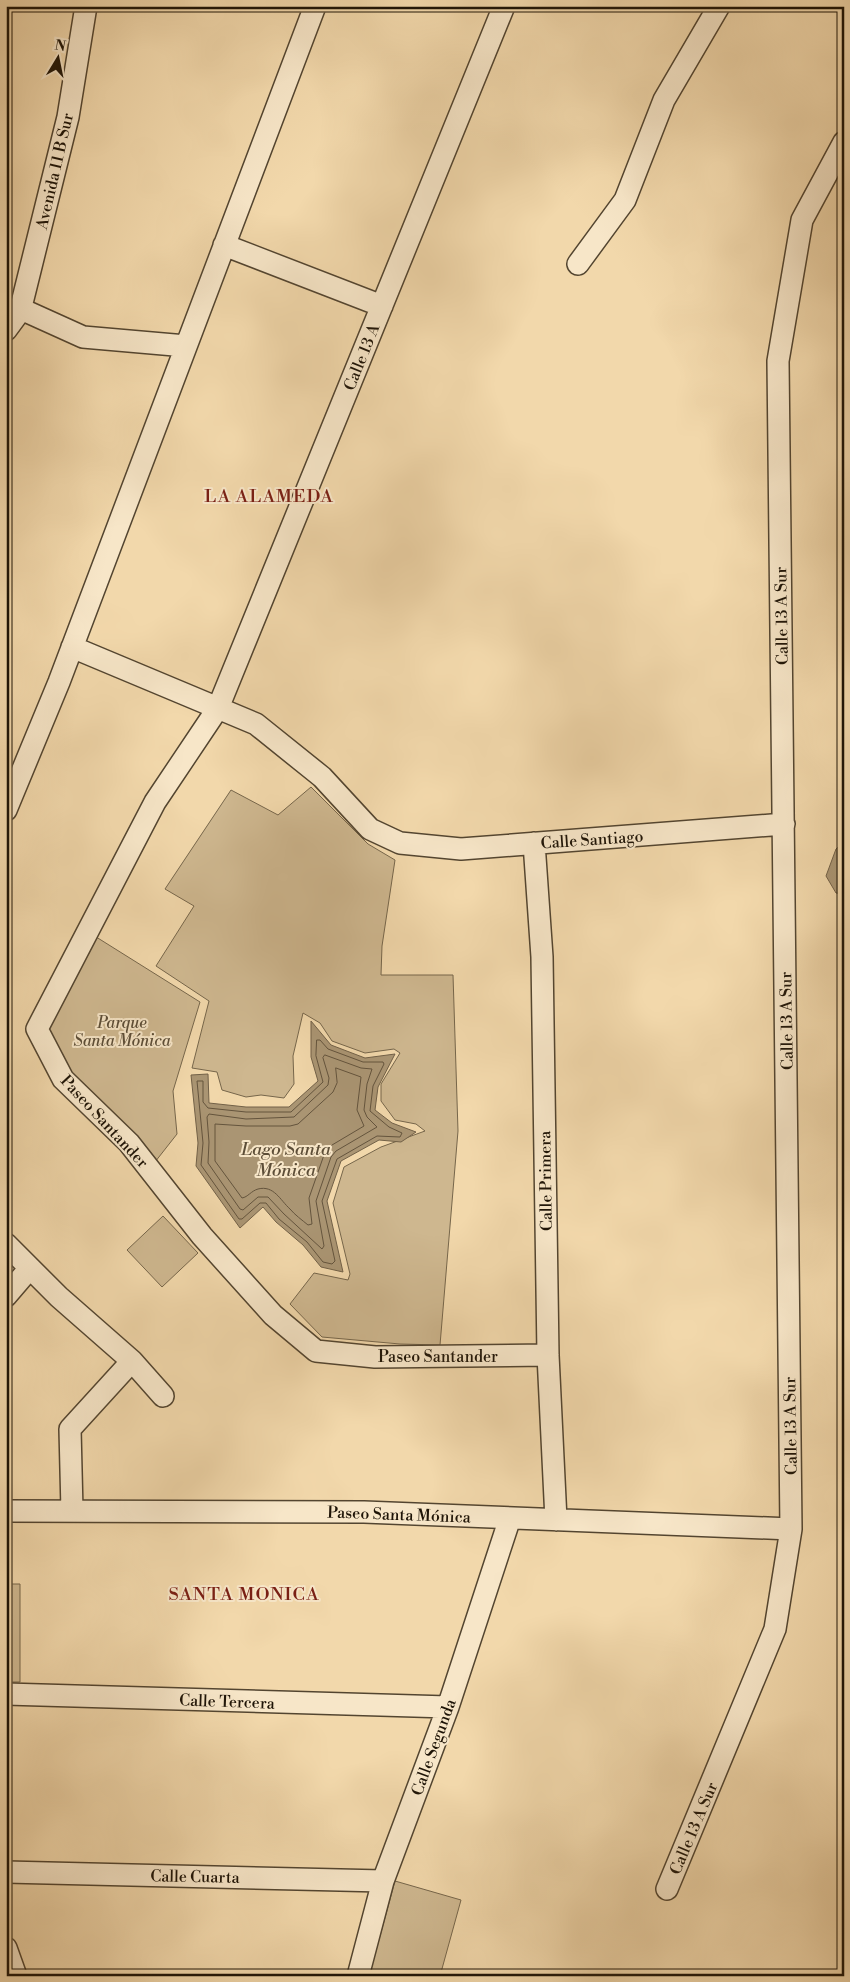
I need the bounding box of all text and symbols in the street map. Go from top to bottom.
north arrow [32,32,82,82]
text: N [53,36,67,56]
street label: Avenida 11 B Sur [32,111,78,232]
street label: Calle 13 A [340,320,385,394]
district label: LA ALAMEDA [204,485,334,508]
street label: Calle 13 A Sur [771,567,793,665]
street label: Calle Santiago [540,826,644,854]
street label: Calle 13 A Sur [776,972,798,1070]
park label: Parque Santa Mónica [73,1013,171,1051]
street label: Paseo Santander [56,1071,153,1172]
street label: Calle Primera [535,1130,557,1231]
water label: Lago Santa Mónica [240,1138,332,1182]
street label: Paseo Santander [378,1347,498,1367]
street label: Calle 13 A Sur [780,1377,802,1475]
street label: Paseo Santa Mónica [327,1502,472,1528]
district label: SANTA MONICA [168,1583,320,1606]
street label: Calle Tercera [179,1690,276,1714]
street label: Calle Segunda [407,1695,461,1798]
street label: Calle 13 A Sur [665,1779,722,1878]
street label: Calle Cuarta [150,1866,241,1888]

